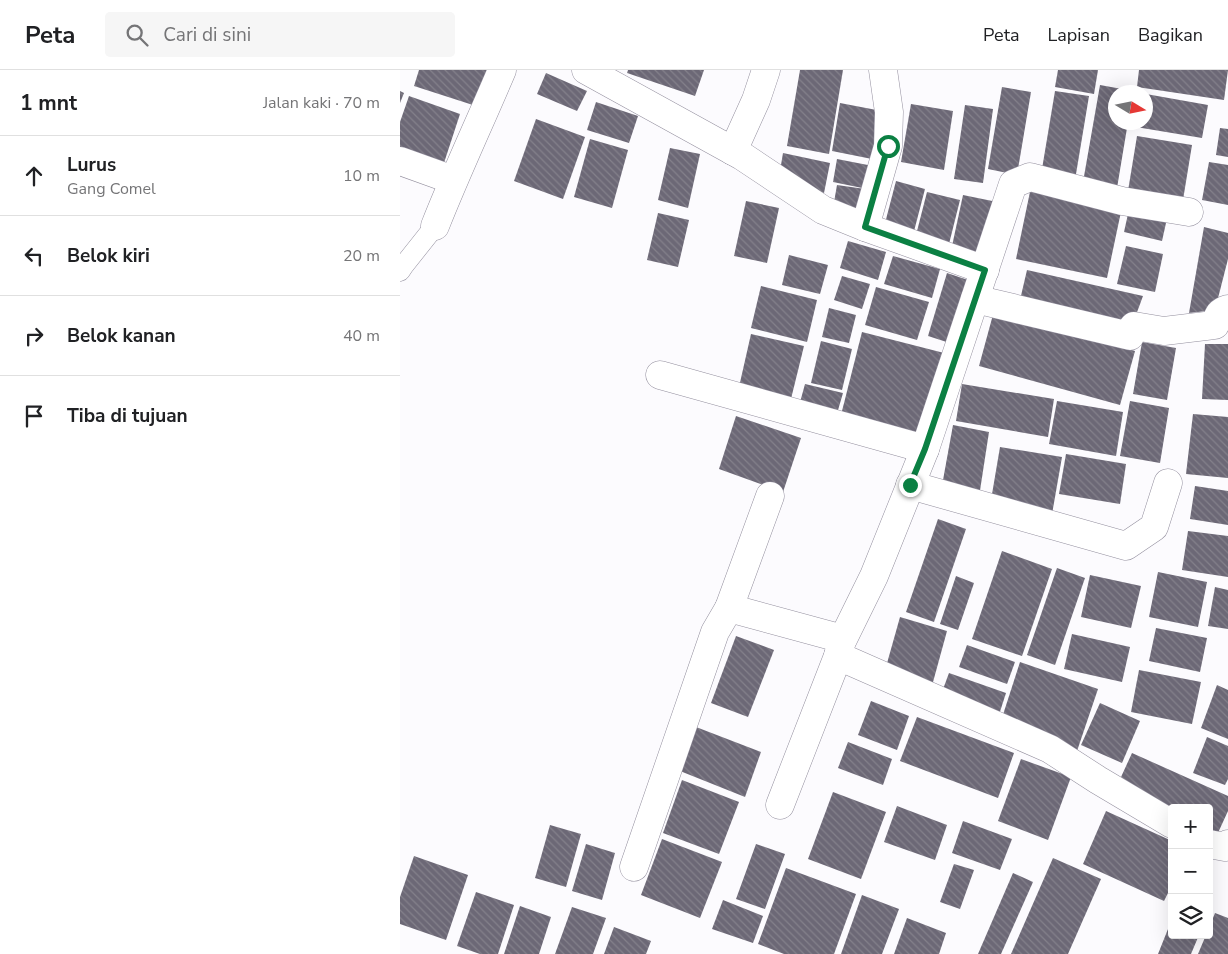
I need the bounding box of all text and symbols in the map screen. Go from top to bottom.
search box [105,12,455,57]
text: Peta [25,19,75,51]
icon: search [123,21,151,49]
text: Cari di sini [163,22,251,48]
text: Peta [983,23,1019,47]
text: Lapisan [1047,23,1110,47]
text: Bagikan [1138,23,1203,47]
north arrow [1108,85,1153,130]
text: 1 mnt [20,89,77,117]
text: Jalan kaki · 70 m [263,92,380,114]
route start [877,135,900,158]
text: Lurus [67,152,116,178]
icon: ahead [20,162,48,190]
text: 10 m [343,165,380,187]
text: Gang Comel [67,178,156,200]
icon: left [20,242,48,270]
text: Belok kiri [67,243,150,269]
text: 20 m [343,245,380,267]
icon: right [20,322,48,350]
text: Belok kanan [67,323,176,349]
text: 40 m [343,325,380,347]
icon: arrive [20,402,48,430]
text: Tiba di tujuan [67,403,188,429]
route end [899,474,922,497]
map controls [1168,804,1213,939]
button: + [1168,804,1213,849]
button: − [1168,849,1213,894]
button: layers [1168,894,1213,939]

